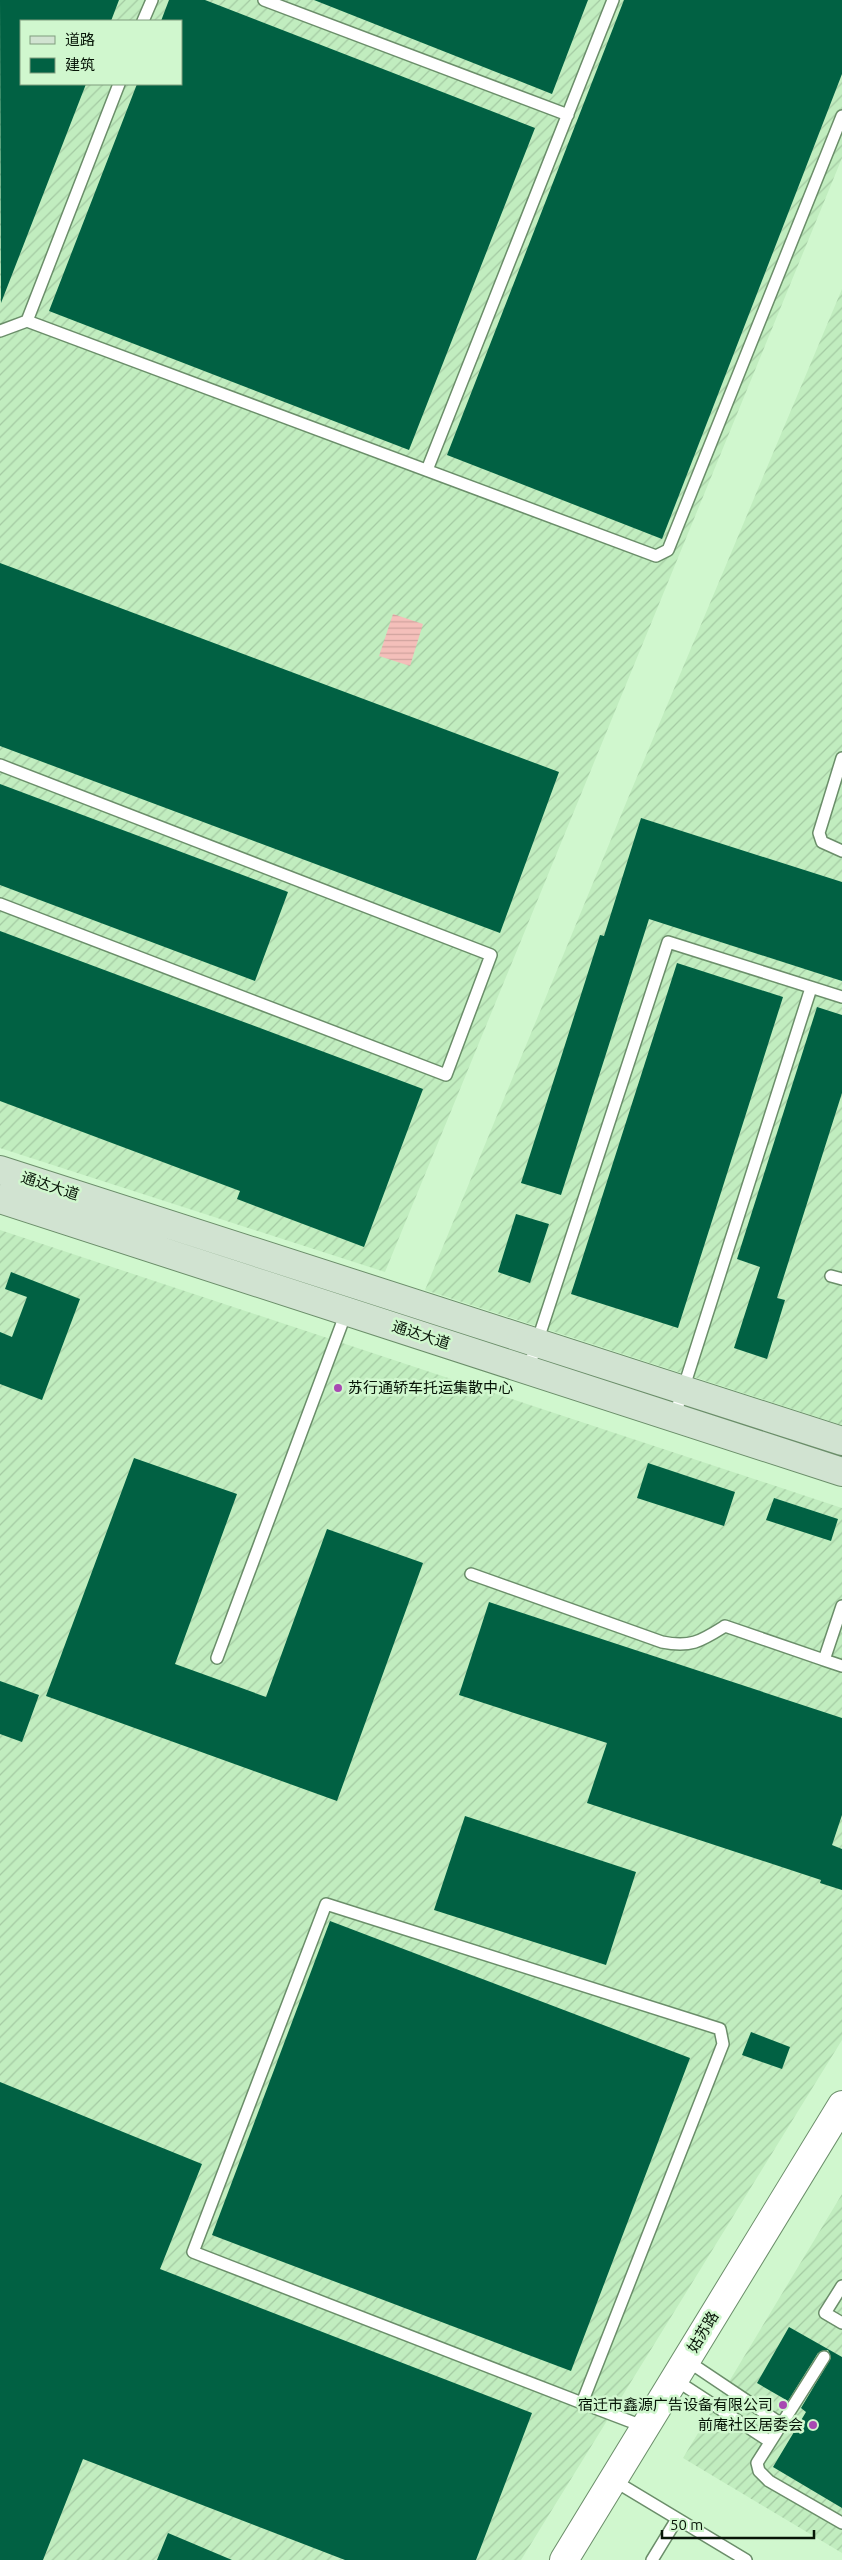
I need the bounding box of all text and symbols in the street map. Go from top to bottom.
legend [20,20,182,85]
text: 道路 [65,31,95,48]
text: 建筑 [65,56,95,73]
street label: 通达大道 [19,1168,81,1203]
street label: 通达大道 [390,1317,452,1352]
place label: 苏行通轿车托运集散中心 [348,1379,513,1396]
marker: 苏行通轿车托运集散中心 [332,1382,344,1394]
street label: 姑苏路 [684,2308,721,2355]
place label: 宿迁市鑫源广告设备有限公司 [578,2396,773,2413]
marker: 宿迁市鑫源广告设备有限公司 [777,2399,789,2411]
place label: 前庵社区居委会 [698,2416,803,2433]
marker: 前庵社区居委会 [807,2419,819,2431]
scale bar [662,2508,814,2540]
text: 50 m [670,2516,703,2533]

